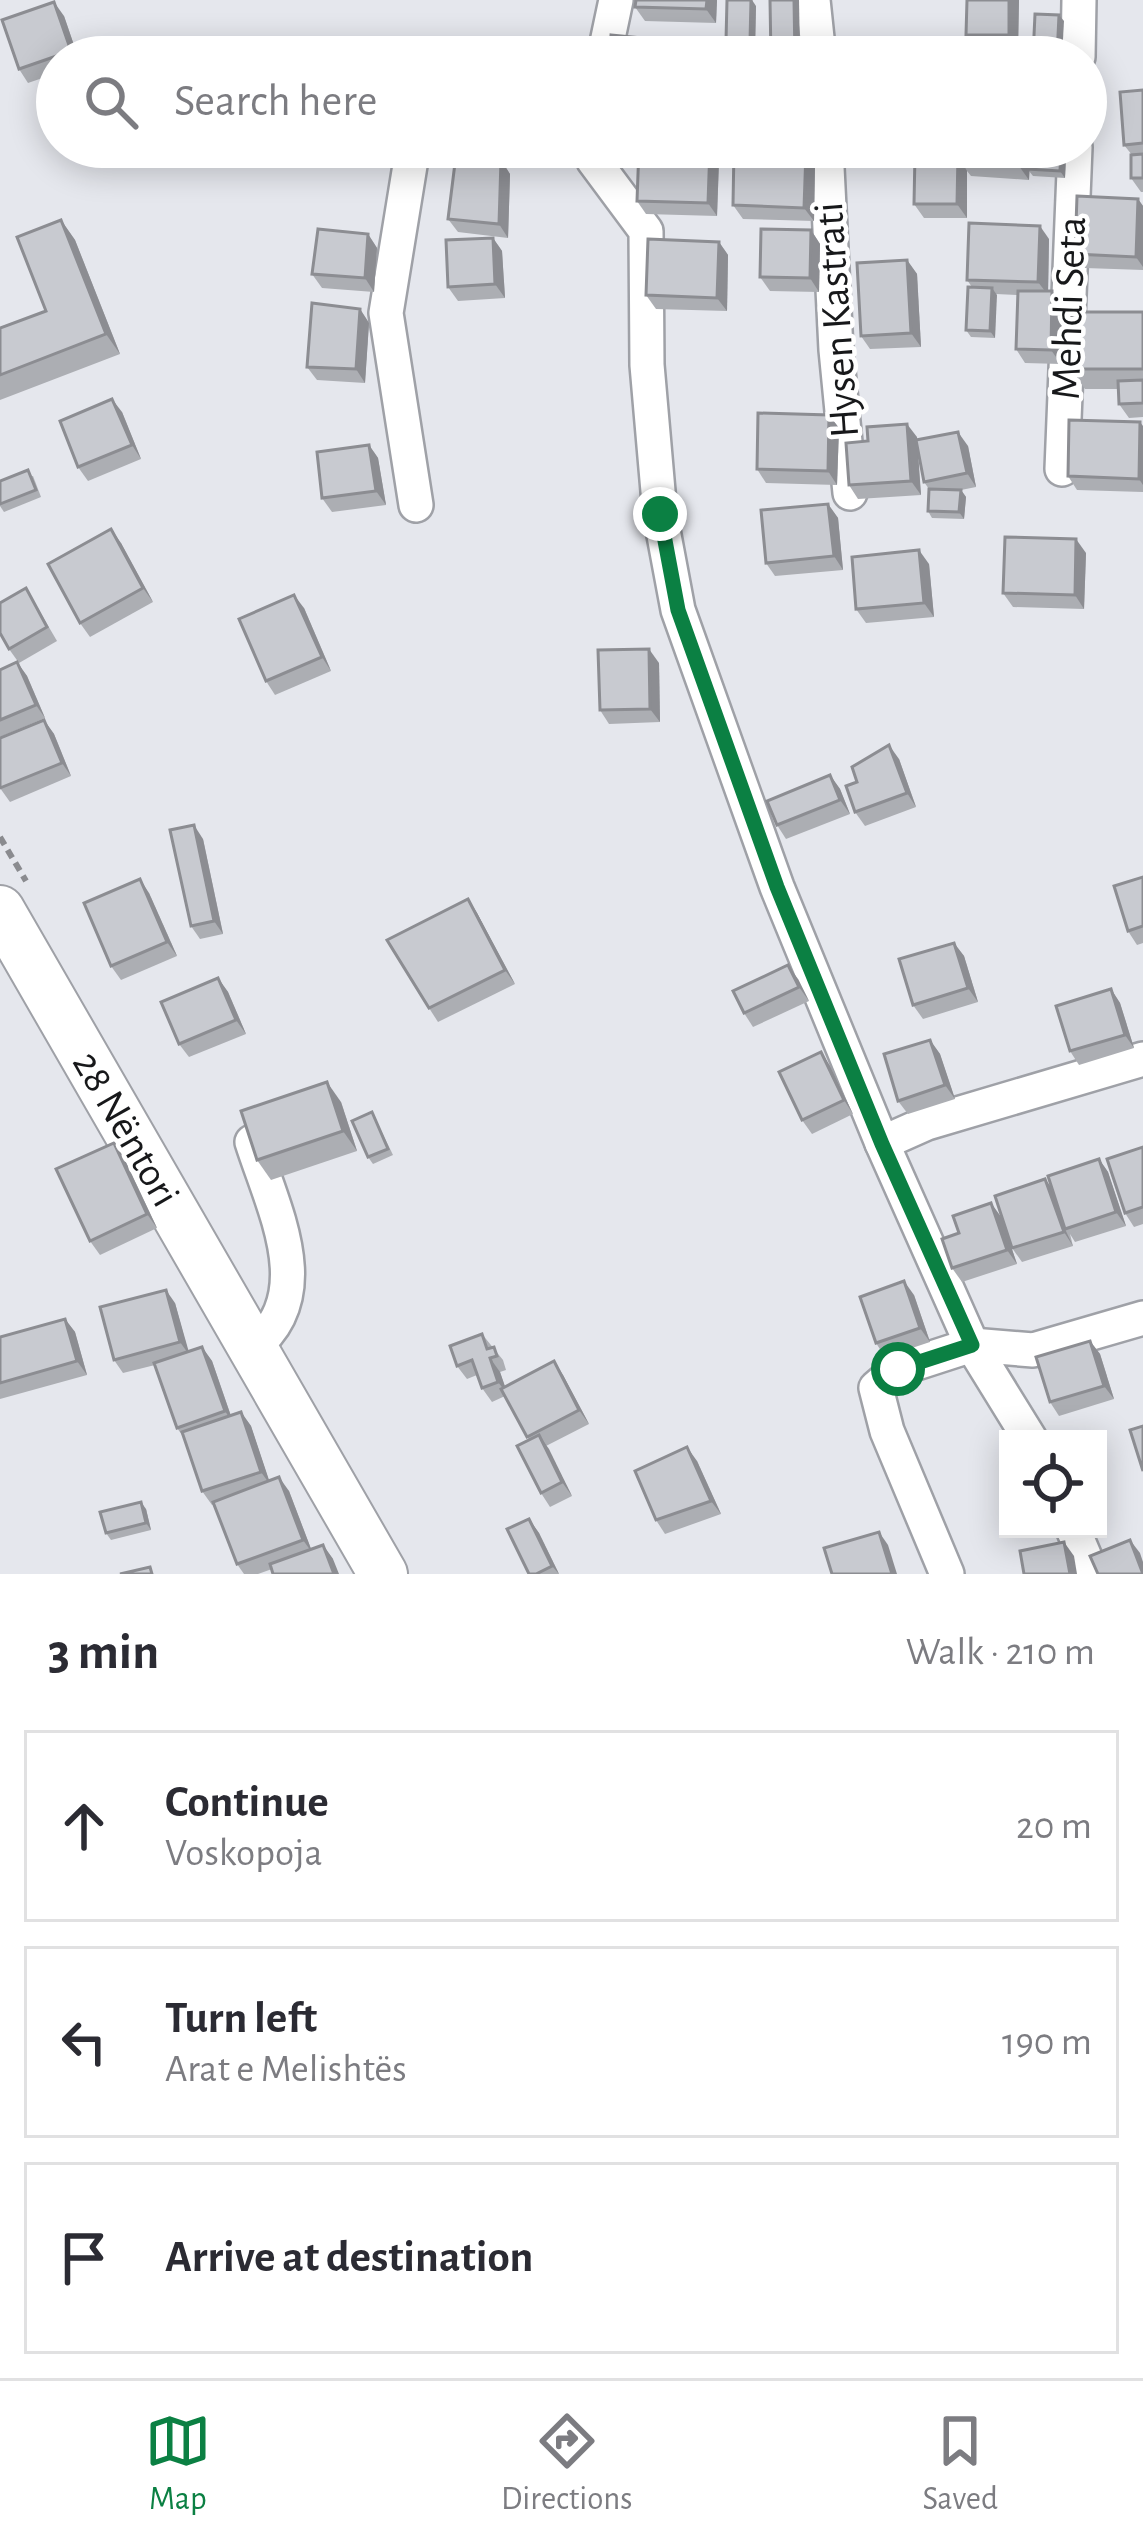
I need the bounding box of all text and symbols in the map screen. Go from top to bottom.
search box [36,36,1107,168]
icon: search [78,69,144,135]
text: Search here [174,79,377,124]
street label: Hysen Kastrati [808,201,866,439]
street label: Mehdi Seta [1045,216,1093,400]
route end [633,487,687,541]
street label: 28 Nëntori [65,1044,187,1214]
route start [871,1342,925,1396]
map controls [999,1430,1107,1538]
button: locate [999,1430,1107,1538]
text: 3 min [48,1627,159,1678]
text: Walk · 210 m [906,1633,1095,1672]
text: Continue [165,1780,329,1825]
icon: ahead [51,1793,117,1859]
text: 20 m [1016,1807,1092,1846]
text: Voskopoja [165,1834,323,1873]
text: Turn left [165,1996,317,2041]
icon: left [51,2009,117,2075]
text: 190 m [1002,2023,1092,2062]
text: Arat e Melishtës [165,2050,407,2089]
icon: arrive [51,2225,117,2291]
text: Arrive at destination [165,2235,533,2280]
tab: Map [145,2408,211,2520]
tab: Directions [501,2408,632,2520]
tab: Saved [922,2408,998,2520]

